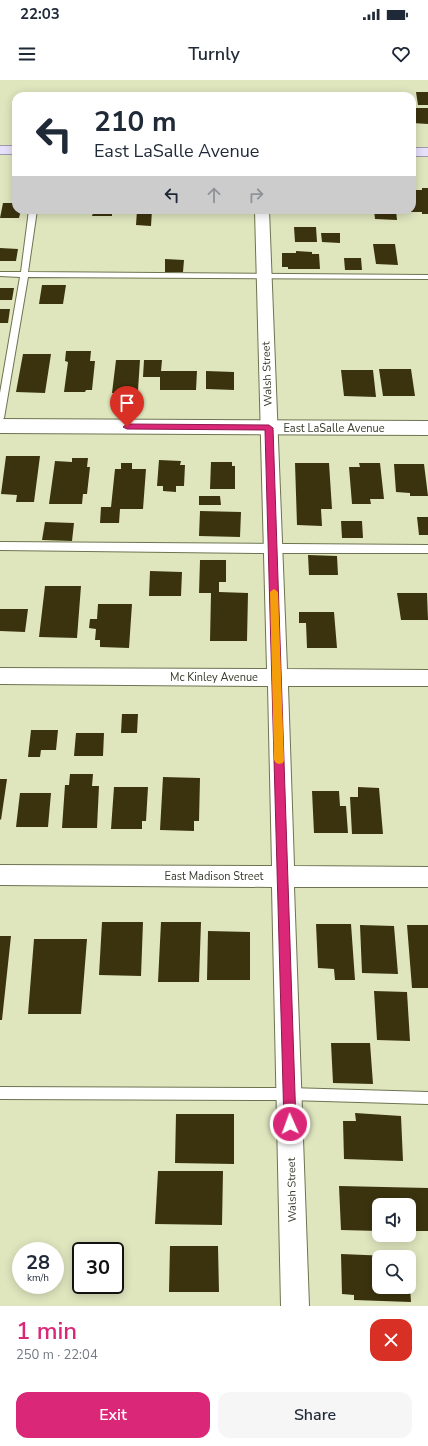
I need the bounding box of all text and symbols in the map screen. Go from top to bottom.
text: 22:03 [20,4,60,24]
text: Turnly [188,42,240,66]
icon: menu [16,43,38,65]
icon: heart [390,43,412,65]
text: 210 m [94,103,177,141]
icon: left [28,108,80,160]
text: East LaSalle Avenue [94,139,259,163]
icon: left [161,184,183,206]
icon: ahead [203,184,225,206]
icon: right [245,184,267,206]
street label: Walsh Street [258,341,276,407]
pin [110,386,144,427]
icon: arrive [116,392,138,414]
street label: East LaSalle Avenue [283,421,385,436]
street label: Mc Kinley Avenue [170,670,258,685]
street label: East Madison Street [165,869,264,884]
position arrow [269,1103,311,1145]
street label: Walsh Street [284,1157,300,1223]
map controls [372,1198,416,1294]
button: sound [372,1198,416,1242]
speed limit sign: 30 [72,1242,124,1294]
text: 28 [26,1249,50,1276]
button: search [372,1250,416,1294]
text: km/h [27,1271,49,1285]
text: 1 min [16,1315,77,1347]
button: close [370,1319,412,1361]
text: 250 m · 22:04 [16,1346,98,1364]
button: Exit [16,1392,210,1438]
button: Share [218,1392,412,1438]

